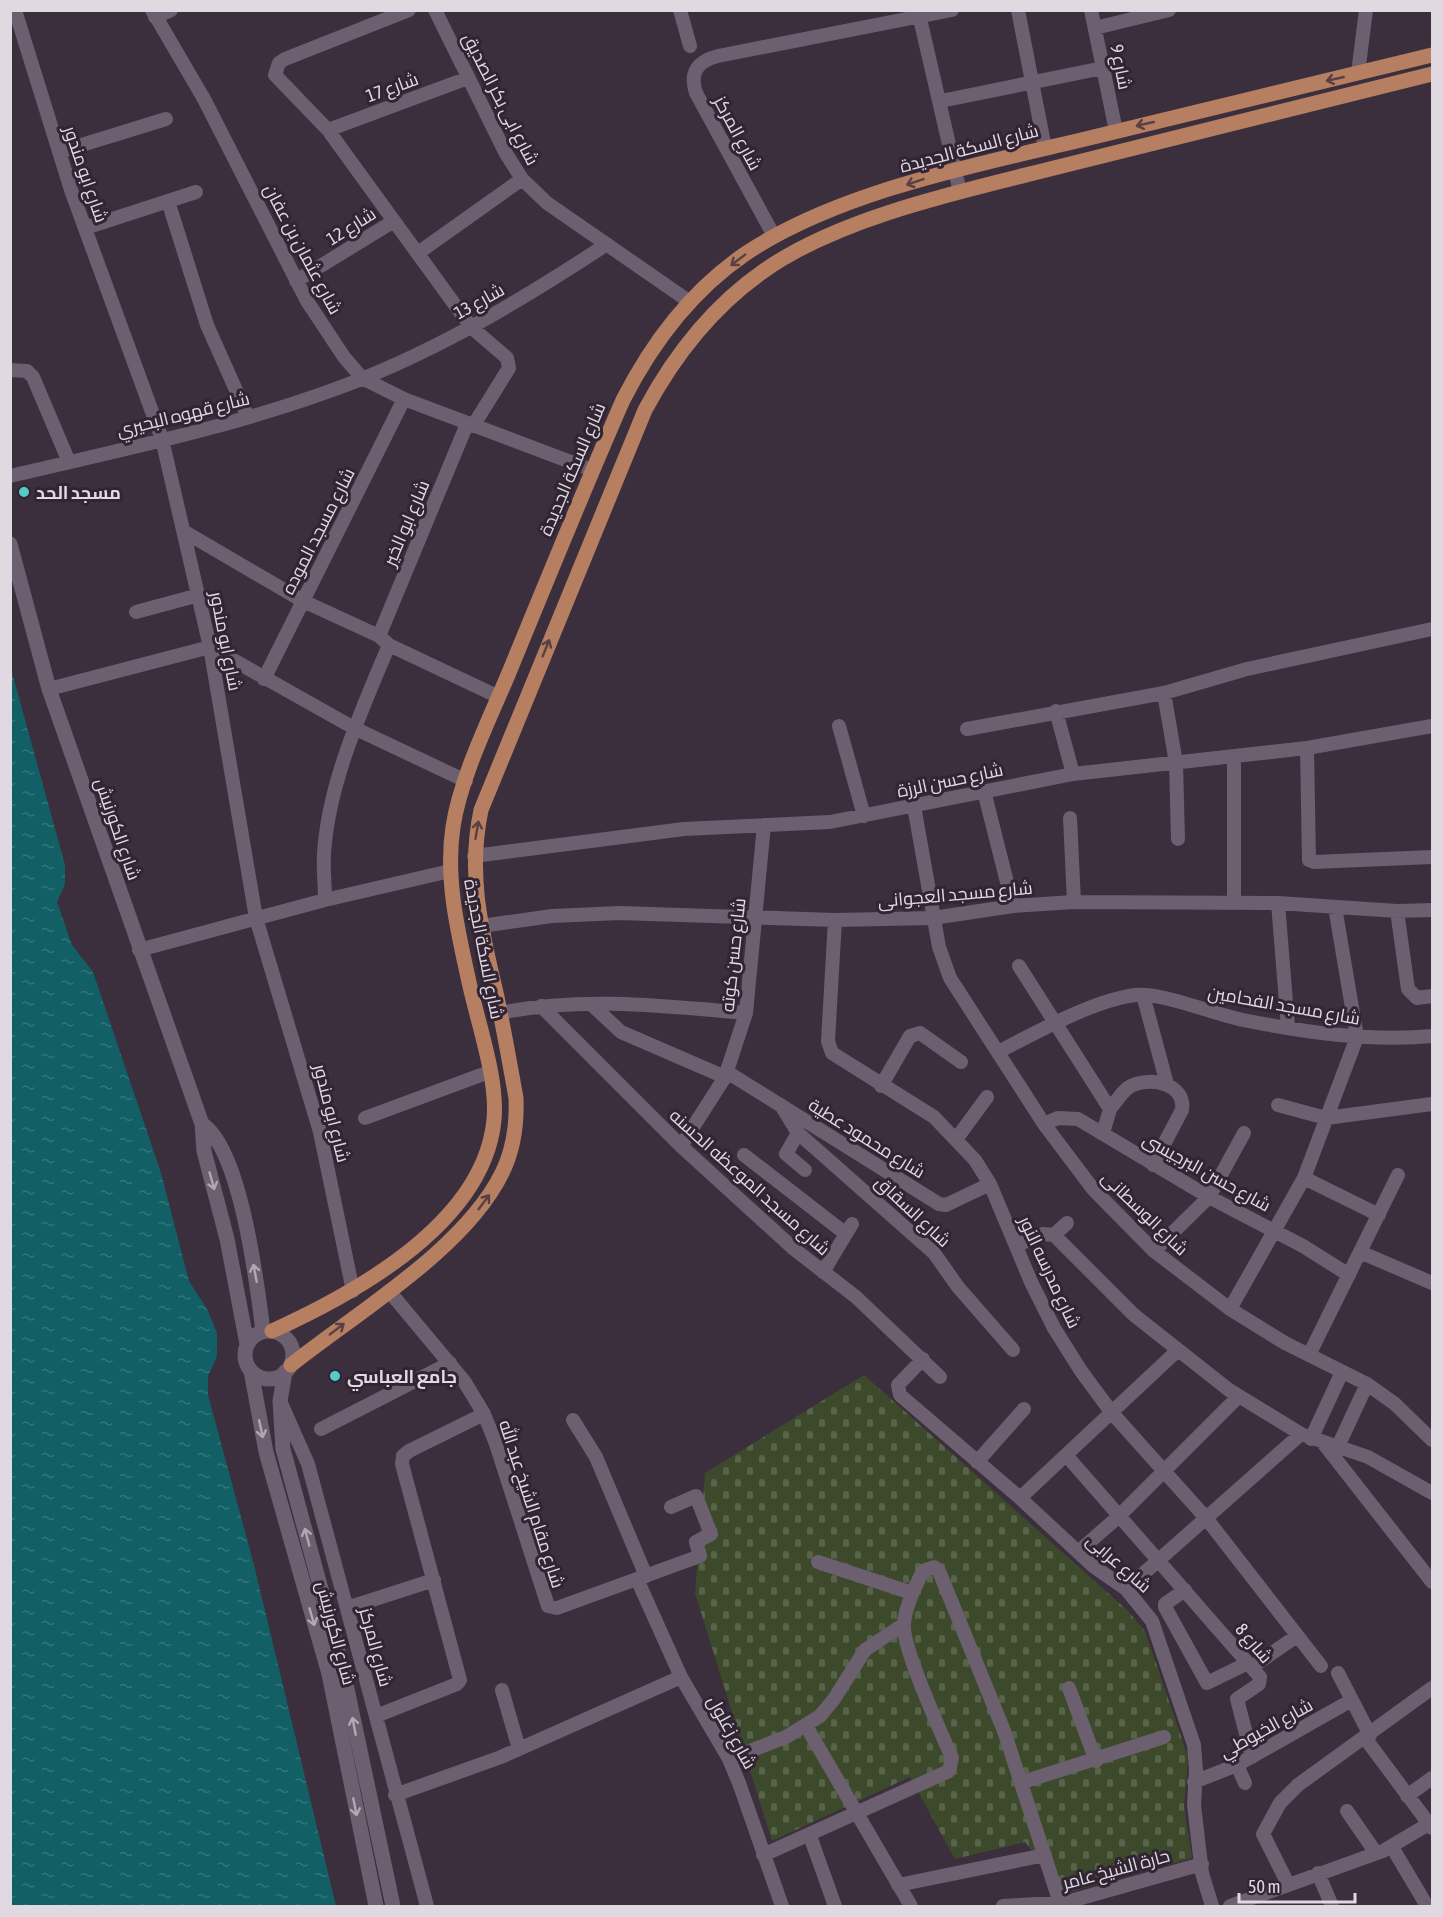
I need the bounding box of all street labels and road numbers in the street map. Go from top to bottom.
street label: شارع ابى بكر الصديق [457,29,543,170]
street label: شارع 9 [1104,43,1136,92]
street label: شارع 17 [363,68,422,108]
street label: شارع المركز [707,91,766,175]
street label: شارع السكة الجديدة [897,119,1041,179]
street label: شارع ابو مندور [57,122,112,226]
street label: شارع عثمان بن عفان [258,180,346,319]
street label: شارع 12 [322,203,381,251]
street label: شارع 13 [450,279,509,325]
street label: شارع قهوه البحيري [114,387,253,445]
street label: شارع السكة الجديدة [534,399,611,539]
street label: شارع مسجد الموده [277,464,361,599]
street label: شارع ابو الخير [378,477,435,571]
street label: شارع ابو مندور [204,589,246,693]
street label: شارع حسن الرزة [895,759,1005,803]
street label: شارع الكورنيش [89,775,145,883]
street label: شارع السكة الجديدة [458,877,508,1021]
street label: شارع مسجد العجوانى [877,877,1033,913]
street label: شارع حسن كوته [717,897,751,1013]
street label: شارع مسجد الفحامين [1206,981,1362,1031]
street label: شارع ابو مندور [307,1061,354,1165]
street label: شارع محمود عطية [804,1094,929,1184]
street label: شارع مسجد الموعظه الحسنه [664,1104,834,1261]
street label: شارع حسن البرجيسى [1138,1128,1275,1218]
street label: شارع الوسطانى [1096,1167,1193,1261]
street label: شارع السقاق [870,1171,955,1253]
street label: شارع مدرسه النور [1013,1212,1085,1332]
street label: شارع مقام الشيخ عبد الله [493,1417,570,1591]
street label: شارع عرابى [1081,1529,1156,1598]
street label: شارع الكورنيش [310,1579,360,1688]
street label: شارع المركز [353,1604,397,1690]
street label: شارع 8 [1230,1619,1277,1669]
street label: شارع زغلول [702,1692,761,1773]
street label: شارع الخيوطي [1216,1694,1318,1766]
street label: حارة الشيخ عامر [1059,1845,1172,1896]

